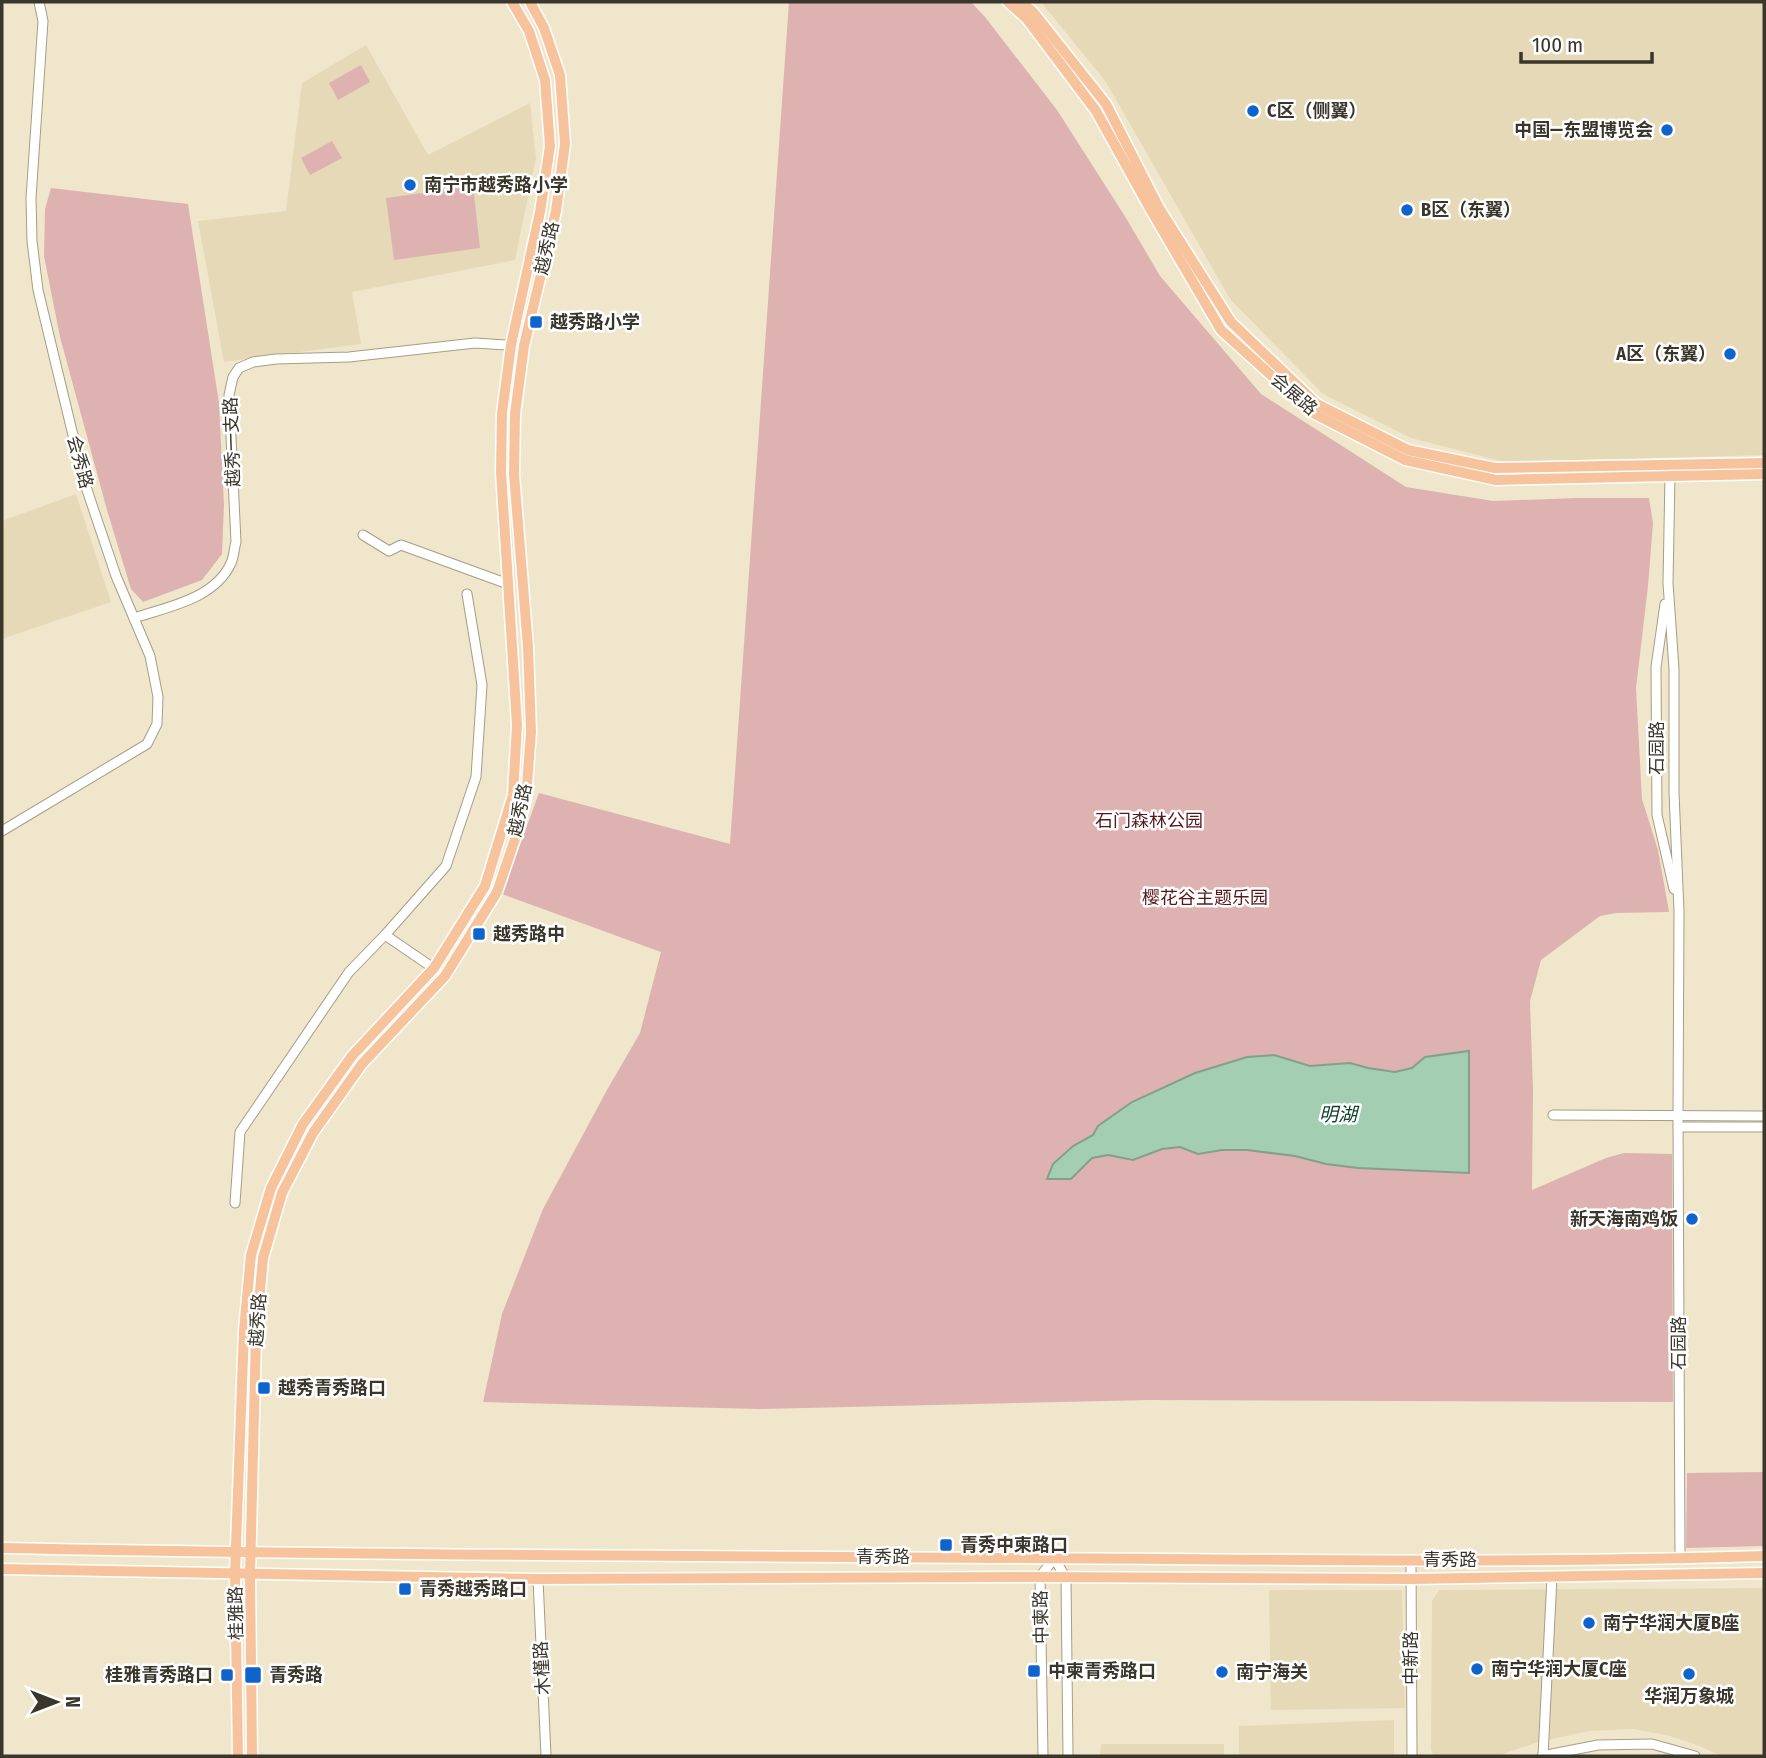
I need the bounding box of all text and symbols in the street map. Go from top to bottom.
scale bar [1521,21,1652,65]
text: 100 m [1532,32,1583,58]
place label: C区（侧翼） [1267,100,1366,122]
marker: C区（侧翼） [1245,103,1261,119]
place label: 中国—东盟博览会 [1514,119,1653,141]
marker: 中国—东盟博览会 [1659,122,1675,138]
place label: 南宁市越秀路小学 [424,174,568,196]
marker: 南宁市越秀路小学 [402,177,418,193]
place label: B区（东翼） [1421,199,1521,221]
marker: B区（东翼） [1399,202,1415,218]
street label: 越秀路 [530,219,564,277]
place label: 越秀路小学 [550,311,640,333]
marker: 越秀路小学 [528,314,544,330]
place label: A区（东翼） [1615,343,1716,365]
marker: A区（东翼） [1722,346,1738,362]
street label: 会展路 [1266,368,1322,420]
street label: 越秀一支路 [219,397,245,487]
street label: 会秀路 [62,433,98,491]
street label: 石园路 [1646,721,1668,775]
street label: 越秀路 [504,781,536,839]
park label: 石门森林公园 [1095,810,1203,832]
park label: 樱花谷主题乐园 [1142,887,1268,909]
place label: 越秀路中 [493,923,565,945]
marker: 越秀路中 [471,926,487,942]
water label: 明湖 [1319,1103,1360,1126]
place label: 新天海南鸡饭 [1570,1208,1678,1230]
marker: 新天海南鸡饭 [1684,1211,1700,1227]
street label: 越秀路 [245,1292,271,1348]
street label: 石园路 [1668,1316,1690,1370]
place label: 越秀青秀路口 [278,1377,386,1399]
marker: 越秀青秀路口 [256,1380,272,1396]
place label: 青秀中柬路口 [960,1534,1068,1556]
marker: 青秀中柬路口 [938,1537,954,1553]
street label: 青秀路 [856,1546,910,1568]
street label: 青秀路 [1423,1549,1477,1571]
place label: 青秀越秀路口 [419,1578,527,1600]
marker: 青秀越秀路口 [397,1581,413,1597]
street label: 桂雅路 [225,1586,247,1640]
street label: 中柬路 [1030,1590,1052,1644]
place label: 南宁华润大厦B座 [1603,1612,1739,1634]
marker: 南宁华润大厦B座 [1581,1615,1597,1631]
street label: 中新路 [1400,1631,1422,1685]
street label: 木槿路 [530,1640,554,1696]
place label: 南宁华润大厦C座 [1491,1658,1626,1680]
place label: 中柬青秀路口 [1048,1660,1156,1682]
place label: 南宁海关 [1236,1661,1308,1683]
marker: 南宁华润大厦C座 [1469,1661,1485,1677]
marker: 中柬青秀路口 [1026,1663,1042,1679]
place label: 桂雅青秀路口 [105,1664,213,1686]
place label: 青秀路 [269,1664,323,1686]
marker: 南宁海关 [1214,1664,1230,1680]
marker: 青秀路 [243,1665,263,1685]
marker: 华润万象城 [1681,1666,1697,1682]
north arrow [21,1667,91,1737]
marker: 桂雅青秀路口 [219,1667,235,1683]
place label: 华润万象城 [1644,1685,1734,1707]
text: N [61,1696,84,1708]

